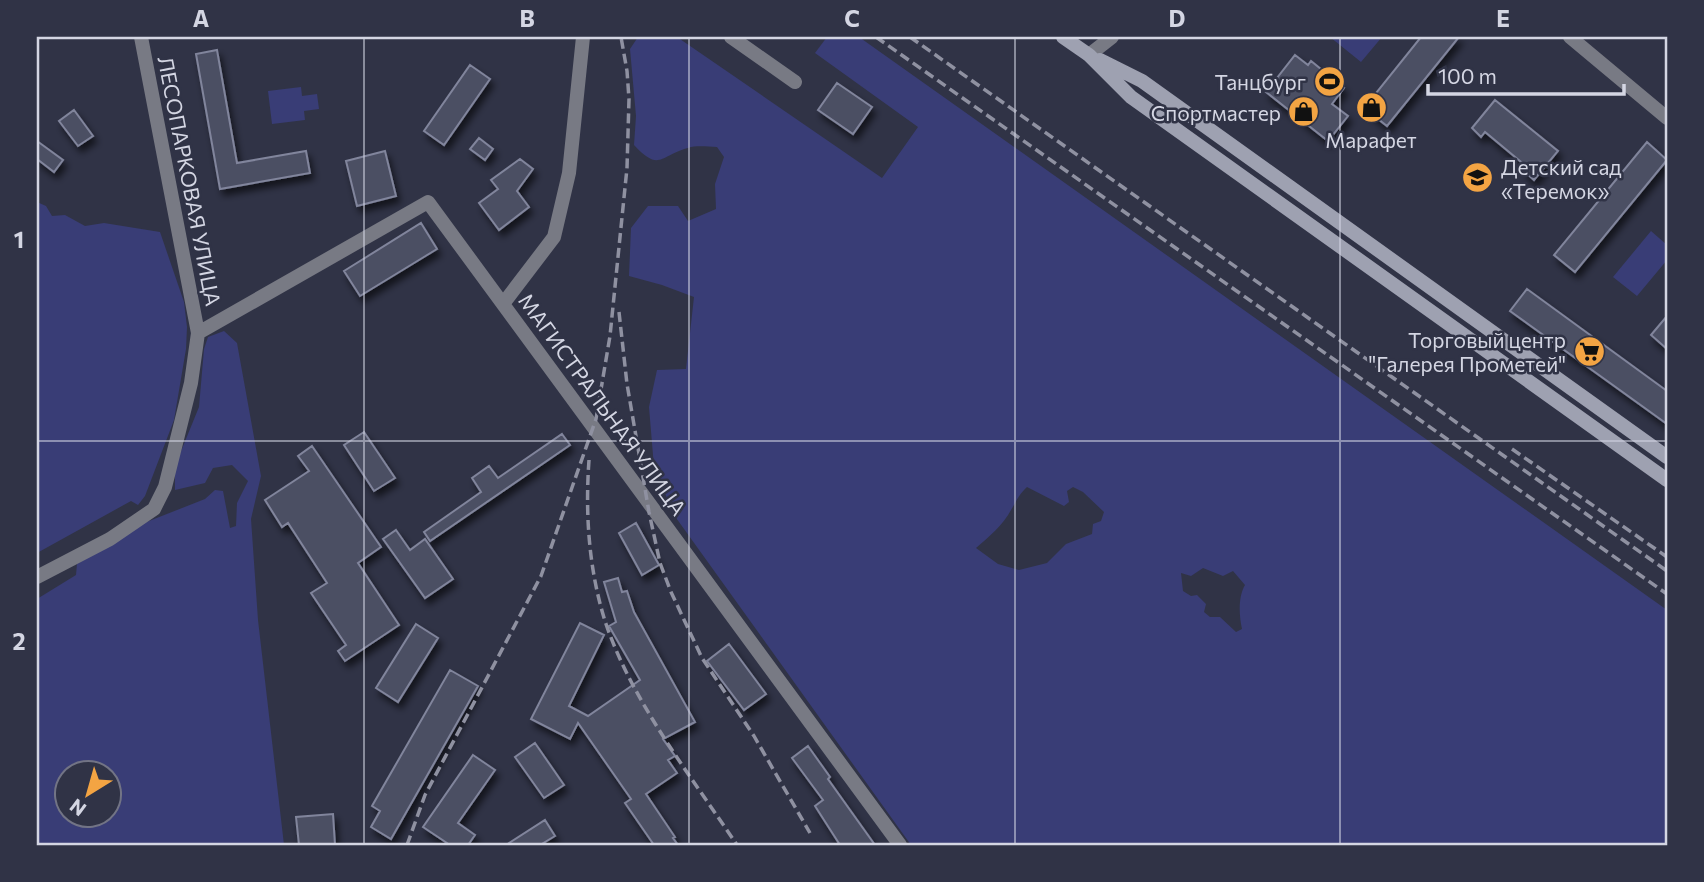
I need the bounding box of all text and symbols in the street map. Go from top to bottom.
text: A [193,4,210,32]
text: B [519,4,535,32]
text: C [844,4,860,32]
text: D [1169,4,1186,32]
text: E [1496,4,1510,32]
scale bar [1428,52,1624,96]
street label: ЛЕСОПАРКОВАЯ УЛИЦА [153,54,227,308]
text: 100 m [1438,63,1497,88]
sports icon: Танцбург [1312,64,1346,98]
place label: Танцбург [1215,69,1306,94]
shop icon: Марафет [1354,90,1388,124]
shop icon: Спортмастер [1287,95,1321,129]
place label: Спортмастер [1151,100,1281,125]
place label: Марафет [1325,127,1417,152]
place label: Детский сад «Теремок» [1501,154,1622,203]
school or university icon: Детский сад «Теремок» [1461,161,1495,195]
text: 1 [14,225,24,253]
street label: МАГИСТРАЛЬНАЯ УЛИЦА [514,288,692,520]
place label: Торговый центр "Галерея Прометей" [1369,327,1566,376]
supermarket icon: Торговый центр "Галерея Прометей" [1572,334,1606,368]
text: 2 [12,627,26,655]
north arrow [52,760,122,830]
text: N [65,794,90,821]

